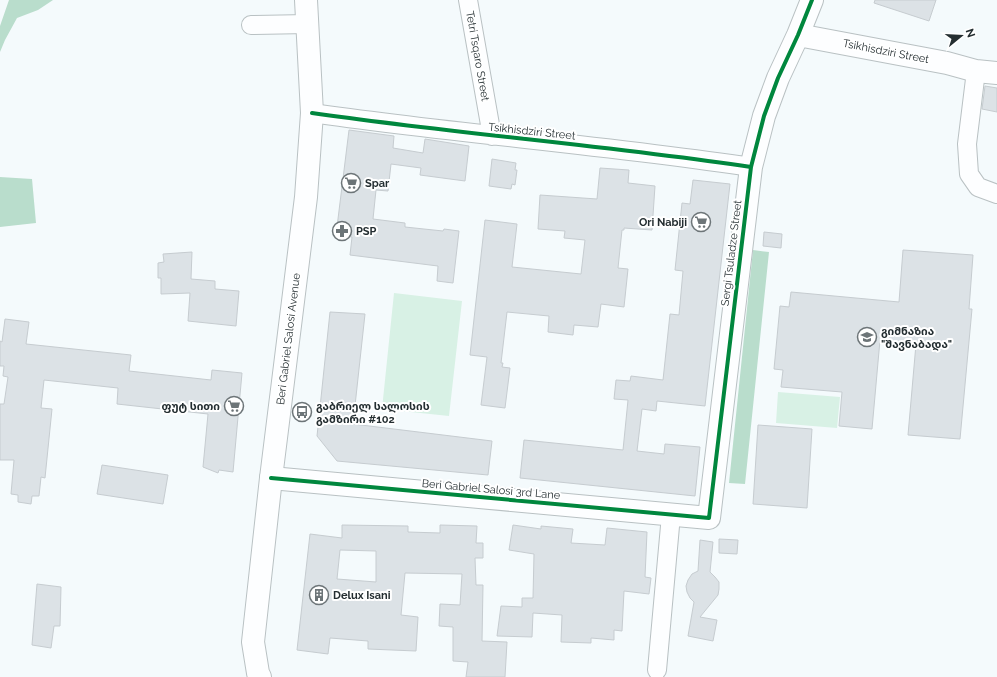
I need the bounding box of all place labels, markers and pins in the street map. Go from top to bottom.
supermarket icon: Spar [340,172,362,194]
place label: Spar [365,177,390,190]
supermarket icon: Ori Nabiji [690,211,712,233]
place label: Ori Nabiji [639,216,687,229]
pharmacy icon: PSP [331,220,353,242]
place label: PSP [356,225,377,238]
place label: გიმნაზია "შავნაბადა" [881,325,952,351]
school or university icon: გიმნაზია "შავნაბადა" [856,326,878,348]
supermarket icon: ფუტ სითი [223,395,245,417]
place label: ფუტ სითი [162,400,220,413]
place label: გაბრიელ სალოსის გამზირი #102 [316,400,430,426]
bus stop icon: გაბრიელ სალოსის გამზირი #102 [291,401,313,423]
building icon: Delux Isani [308,584,330,606]
place label: Delux Isani [333,589,391,602]

